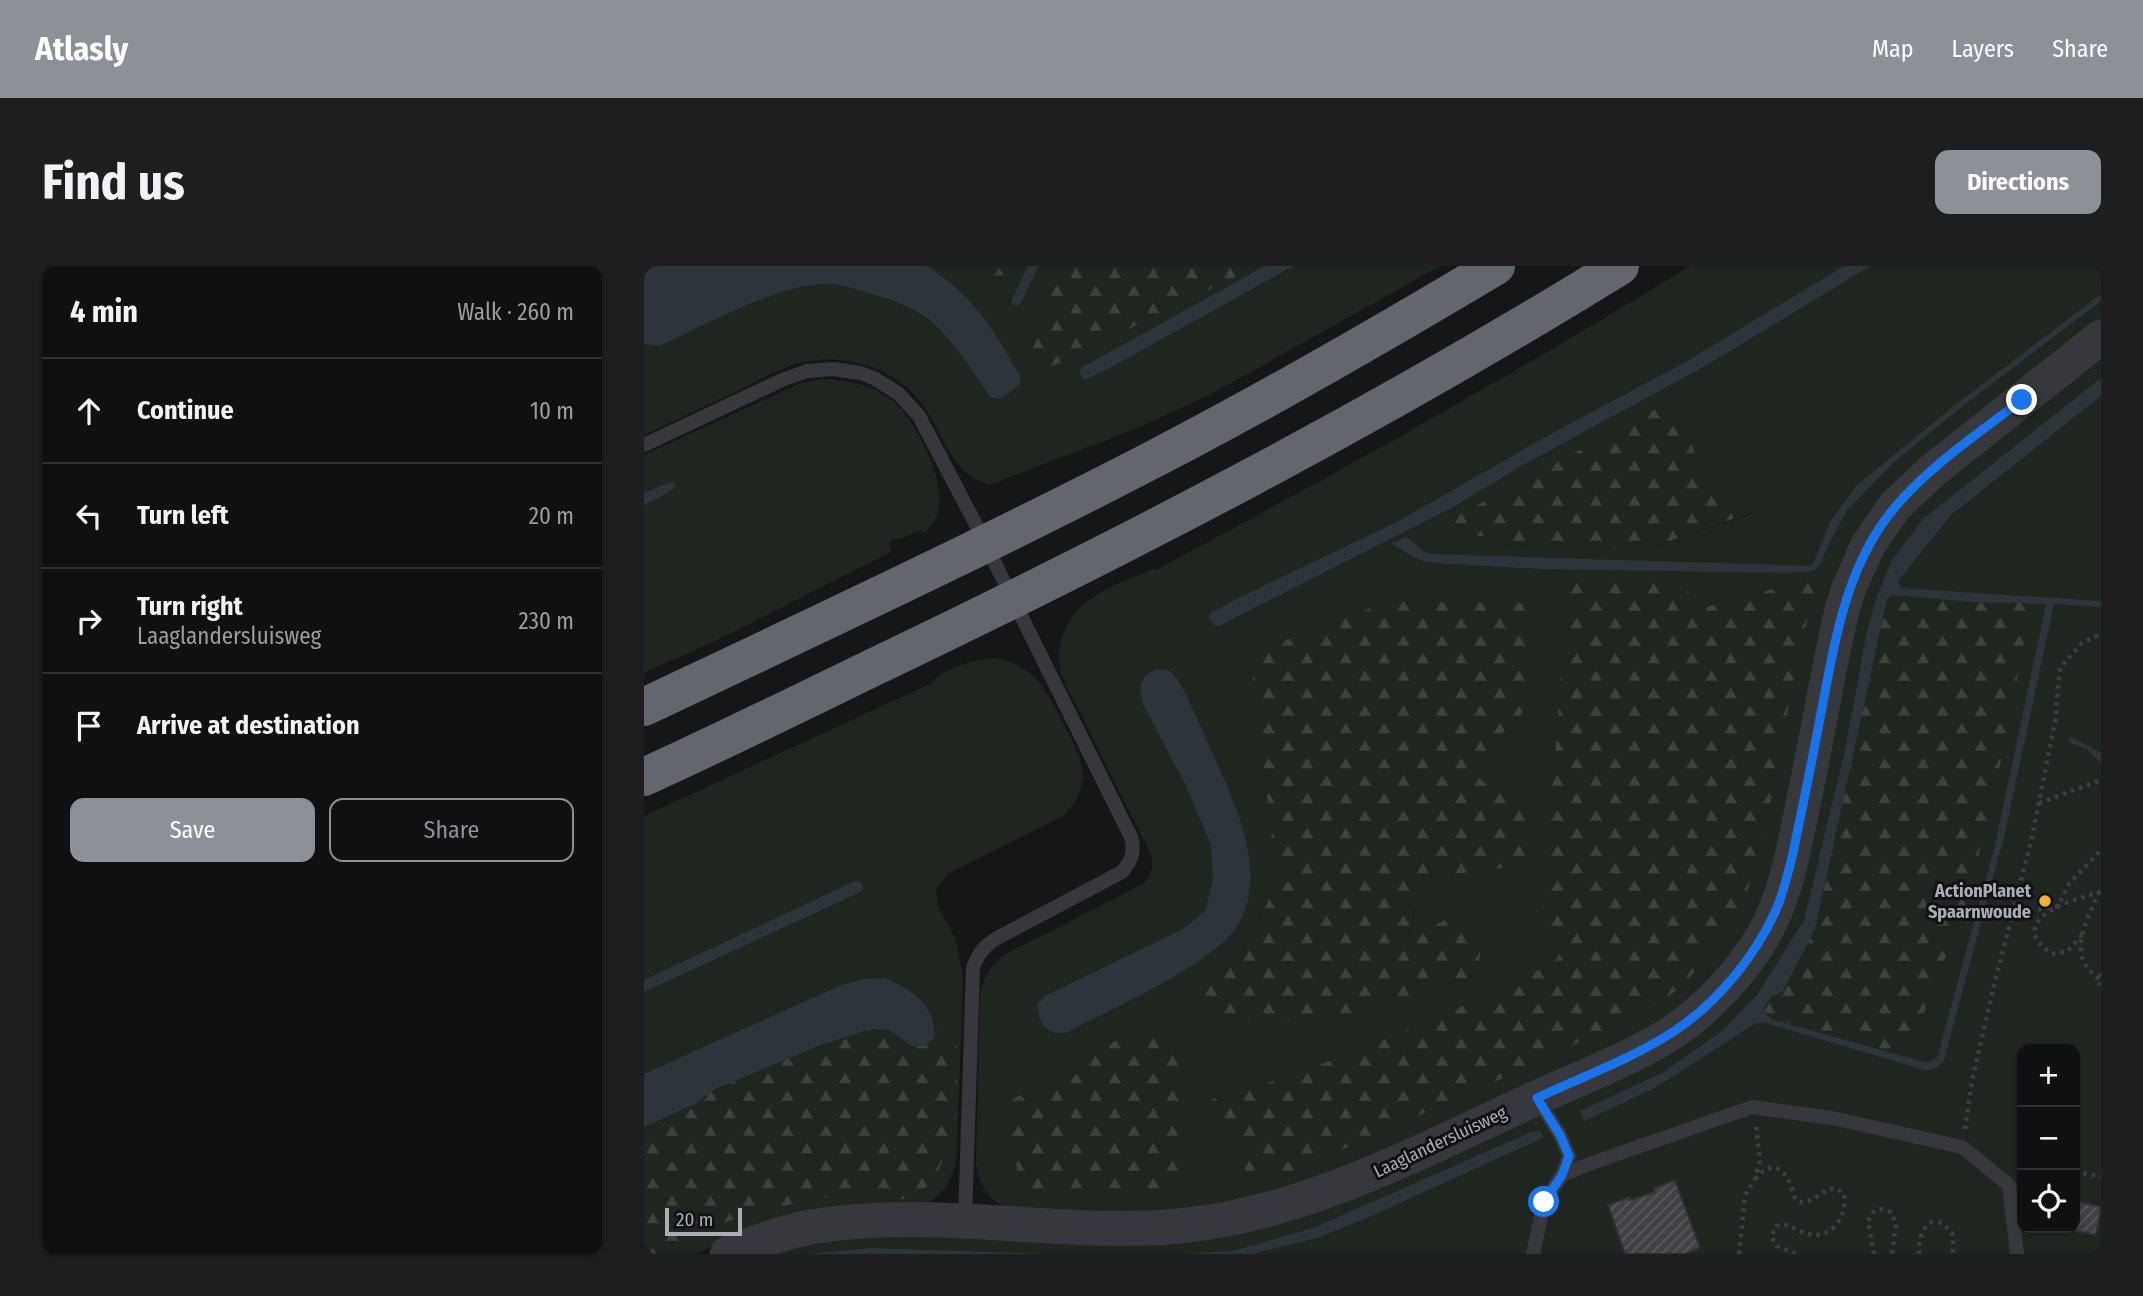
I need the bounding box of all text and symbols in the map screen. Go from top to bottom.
text: Atlasly [35,29,128,69]
text: Map [1872,35,1914,63]
text: Layers [1952,35,2014,63]
text: Share [2052,35,2108,63]
button: Directions [1935,150,2101,214]
text: Find us [42,153,185,212]
text: 4 min [70,294,138,330]
text: Walk · 260 m [457,298,574,326]
route end [2006,384,2037,415]
icon: ahead [70,392,108,430]
text: Continue [137,395,234,426]
text: 10 m [530,397,574,425]
icon: left [70,497,108,535]
text: Turn left [137,500,229,531]
text: 20 m [529,502,574,530]
text: Turn right [137,591,243,622]
icon: right [70,602,108,640]
text: 230 m [518,607,574,635]
text: Laaglandersluisweg [137,622,321,650]
icon: arrive [70,707,108,745]
text: Arrive at destination [137,710,360,741]
button: Save [70,798,315,862]
button: Share [329,798,574,862]
place label: ActionPlanet Spaarnwoude [1928,880,2032,923]
marker: ActionPlanet Spaarnwoude [2037,893,2053,909]
map controls [2017,1044,2080,1233]
button: + [2017,1044,2080,1107]
street label: Laaglandersluisweg [1370,1101,1511,1182]
button: − [2017,1107,2080,1170]
button: locate [2017,1170,2080,1233]
route start [1528,1186,1559,1217]
scale bar [665,1205,742,1237]
text: 20 m [676,1208,713,1231]

